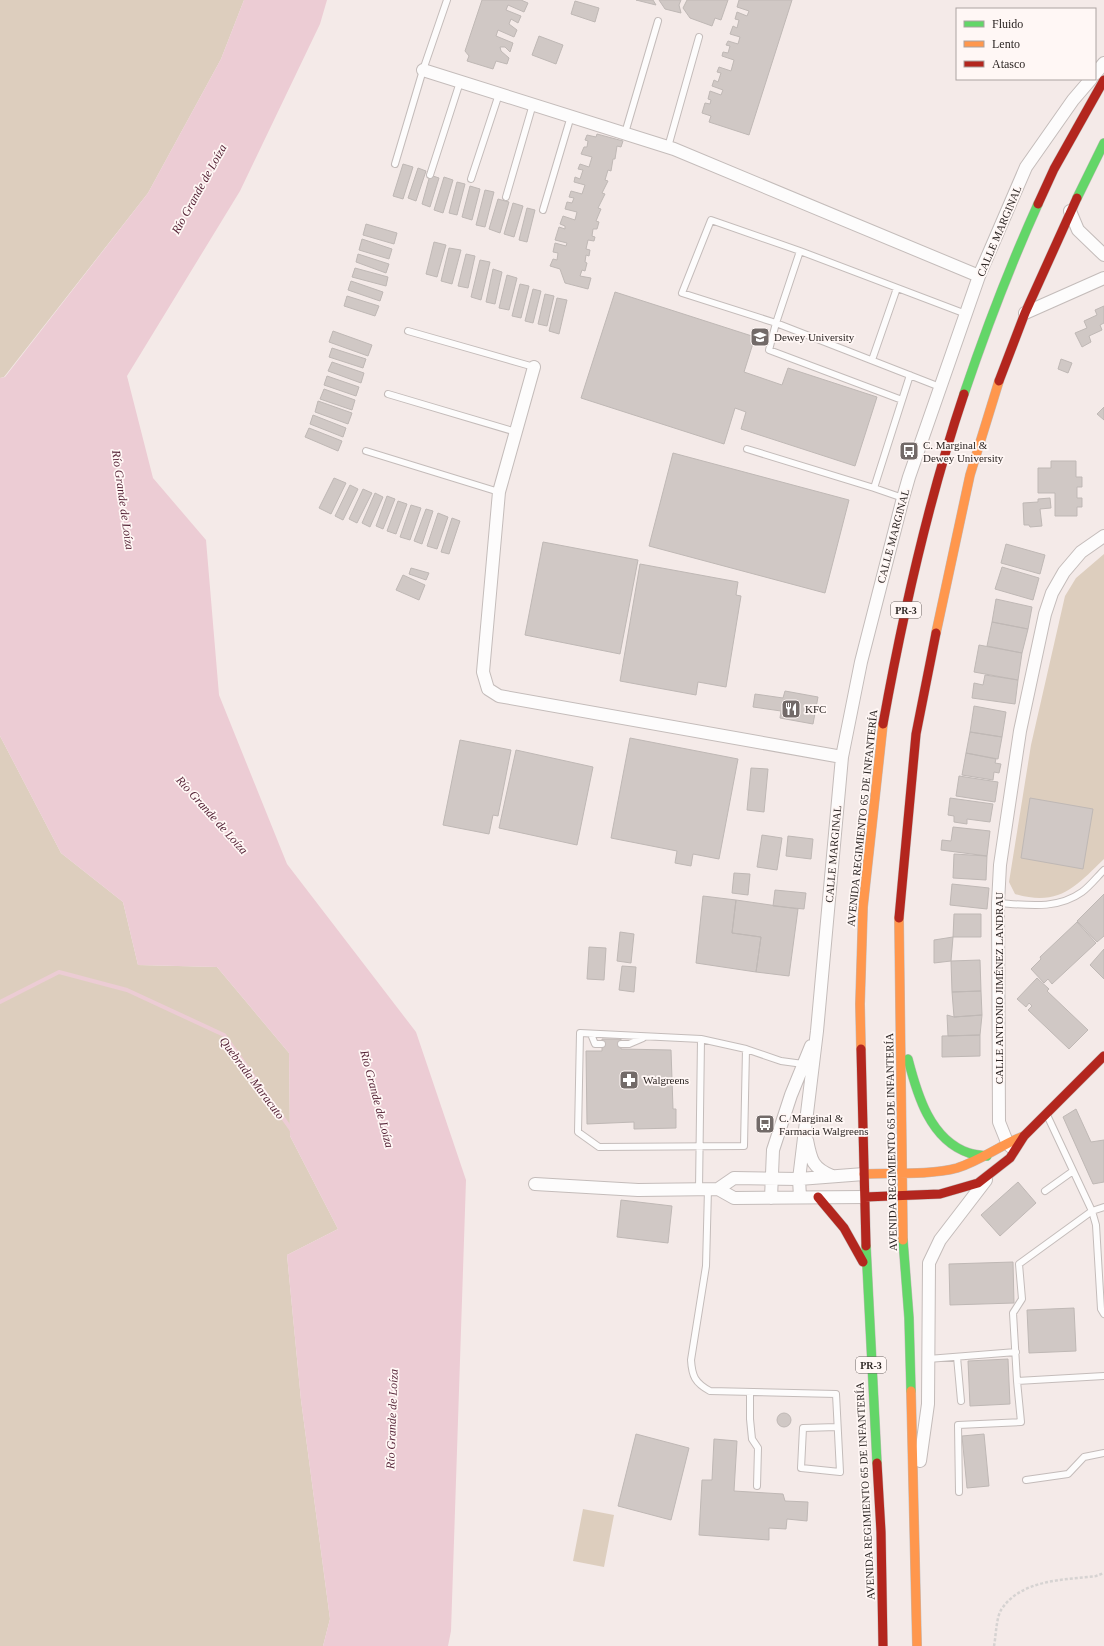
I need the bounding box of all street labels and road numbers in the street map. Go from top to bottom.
street label: CALLE MARGINAL [974,184,1024,278]
street label: CALLE MARGINAL [875,487,911,585]
road number: PR-3 [891,602,921,618]
street label: AVENIDA REGIMIENTO 65 DE INFANTERÍA [845,709,879,927]
street label: CALLE MARGINAL [823,805,843,903]
street label: CALLE ANTONIO JIMÉNEZ LANDRAU [993,892,1005,1084]
street label: AVENIDA REGIMIENTO 65 DE INFANTERÍA [883,1033,899,1251]
road number: PR-3 [856,1357,886,1373]
street label: AVENIDA REGIMIENTO 65 DE INFANTERÍA [853,1382,877,1600]

